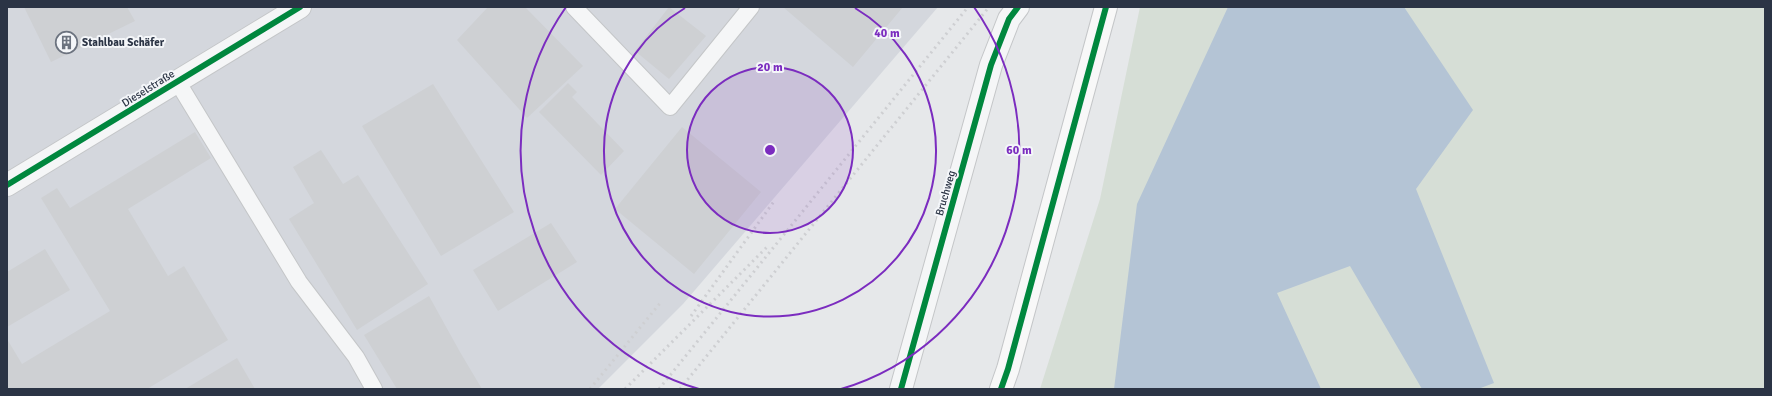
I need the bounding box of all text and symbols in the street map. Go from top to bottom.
text: 40 m [874,26,900,41]
building icon: Stahlbau Schäfer [54,29,80,55]
place label: Stahlbau Schäfer [82,36,165,49]
text: 20 m [757,60,783,75]
street label: Dieselstraße [119,67,177,110]
centre of rings [763,143,777,157]
text: 60 m [1006,143,1032,158]
street label: Bruchweg [933,169,958,217]

